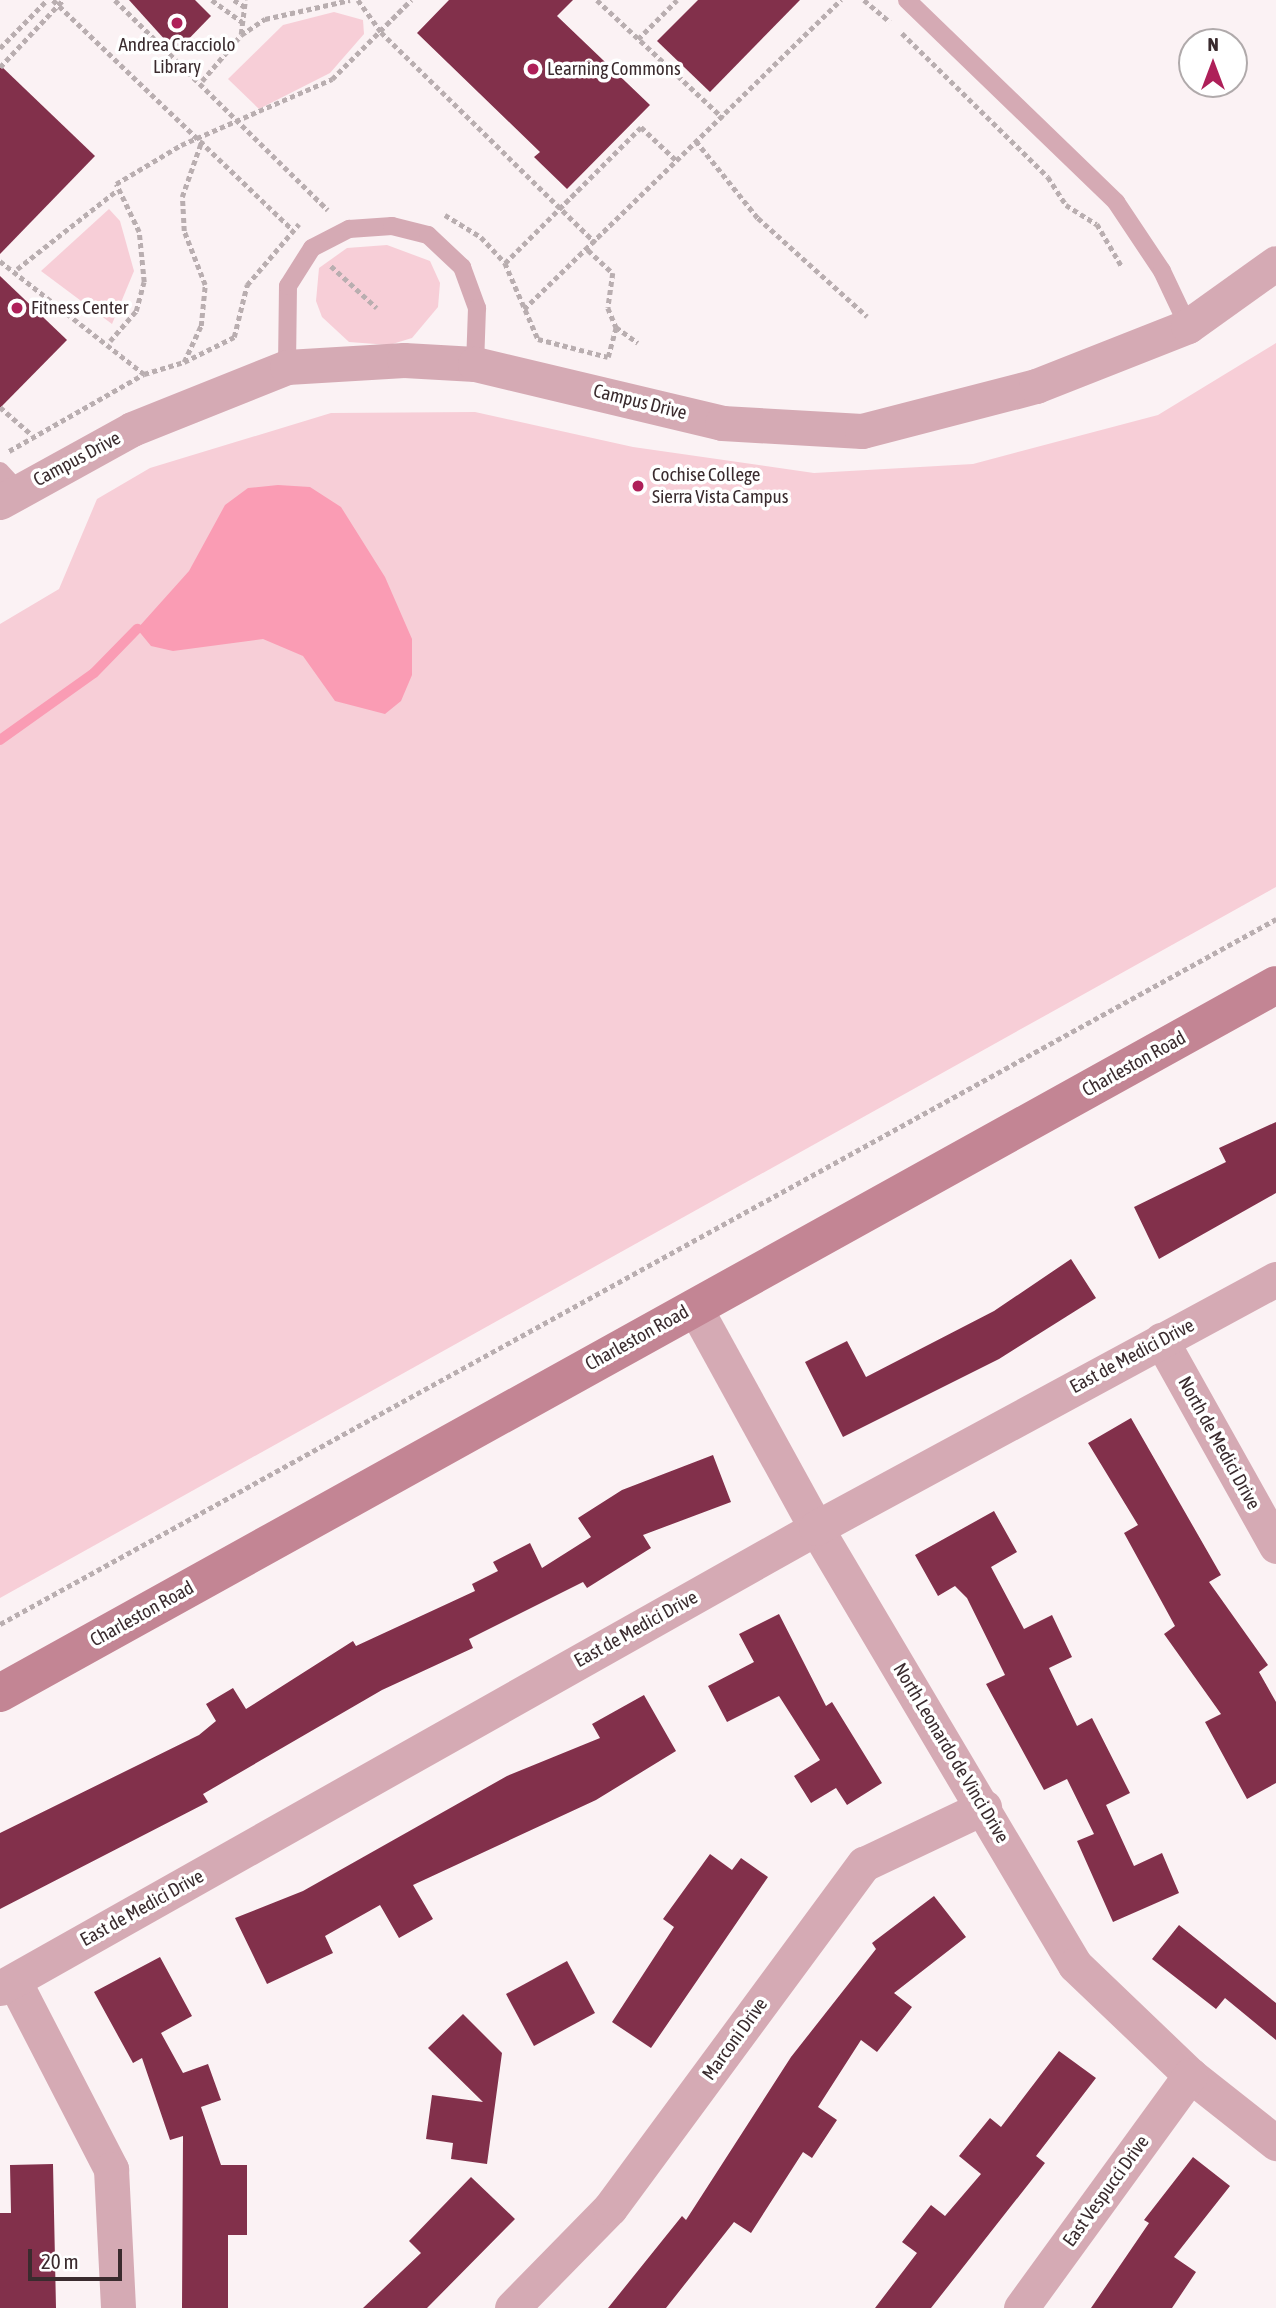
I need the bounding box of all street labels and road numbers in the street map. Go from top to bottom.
street label: Campus Drive [591,379,689,425]
street label: Campus Drive [30,427,124,491]
street label: Charleston Road [1078,1026,1190,1102]
street label: Charleston Road [581,1300,693,1376]
street label: East de Medici Drive [1066,1314,1198,1398]
street label: North de Medici Drive [1173,1372,1265,1514]
street label: Charleston Road [86,1576,198,1652]
street label: East de Medici Drive [570,1586,702,1672]
street label: North Leonardo de Vinci Drive [888,1659,1014,1847]
street label: East de Medici Drive [76,1865,208,1951]
street label: Marconi Drive [698,1993,772,2085]
street label: East Vespucci Drive [1058,2131,1154,2251]

